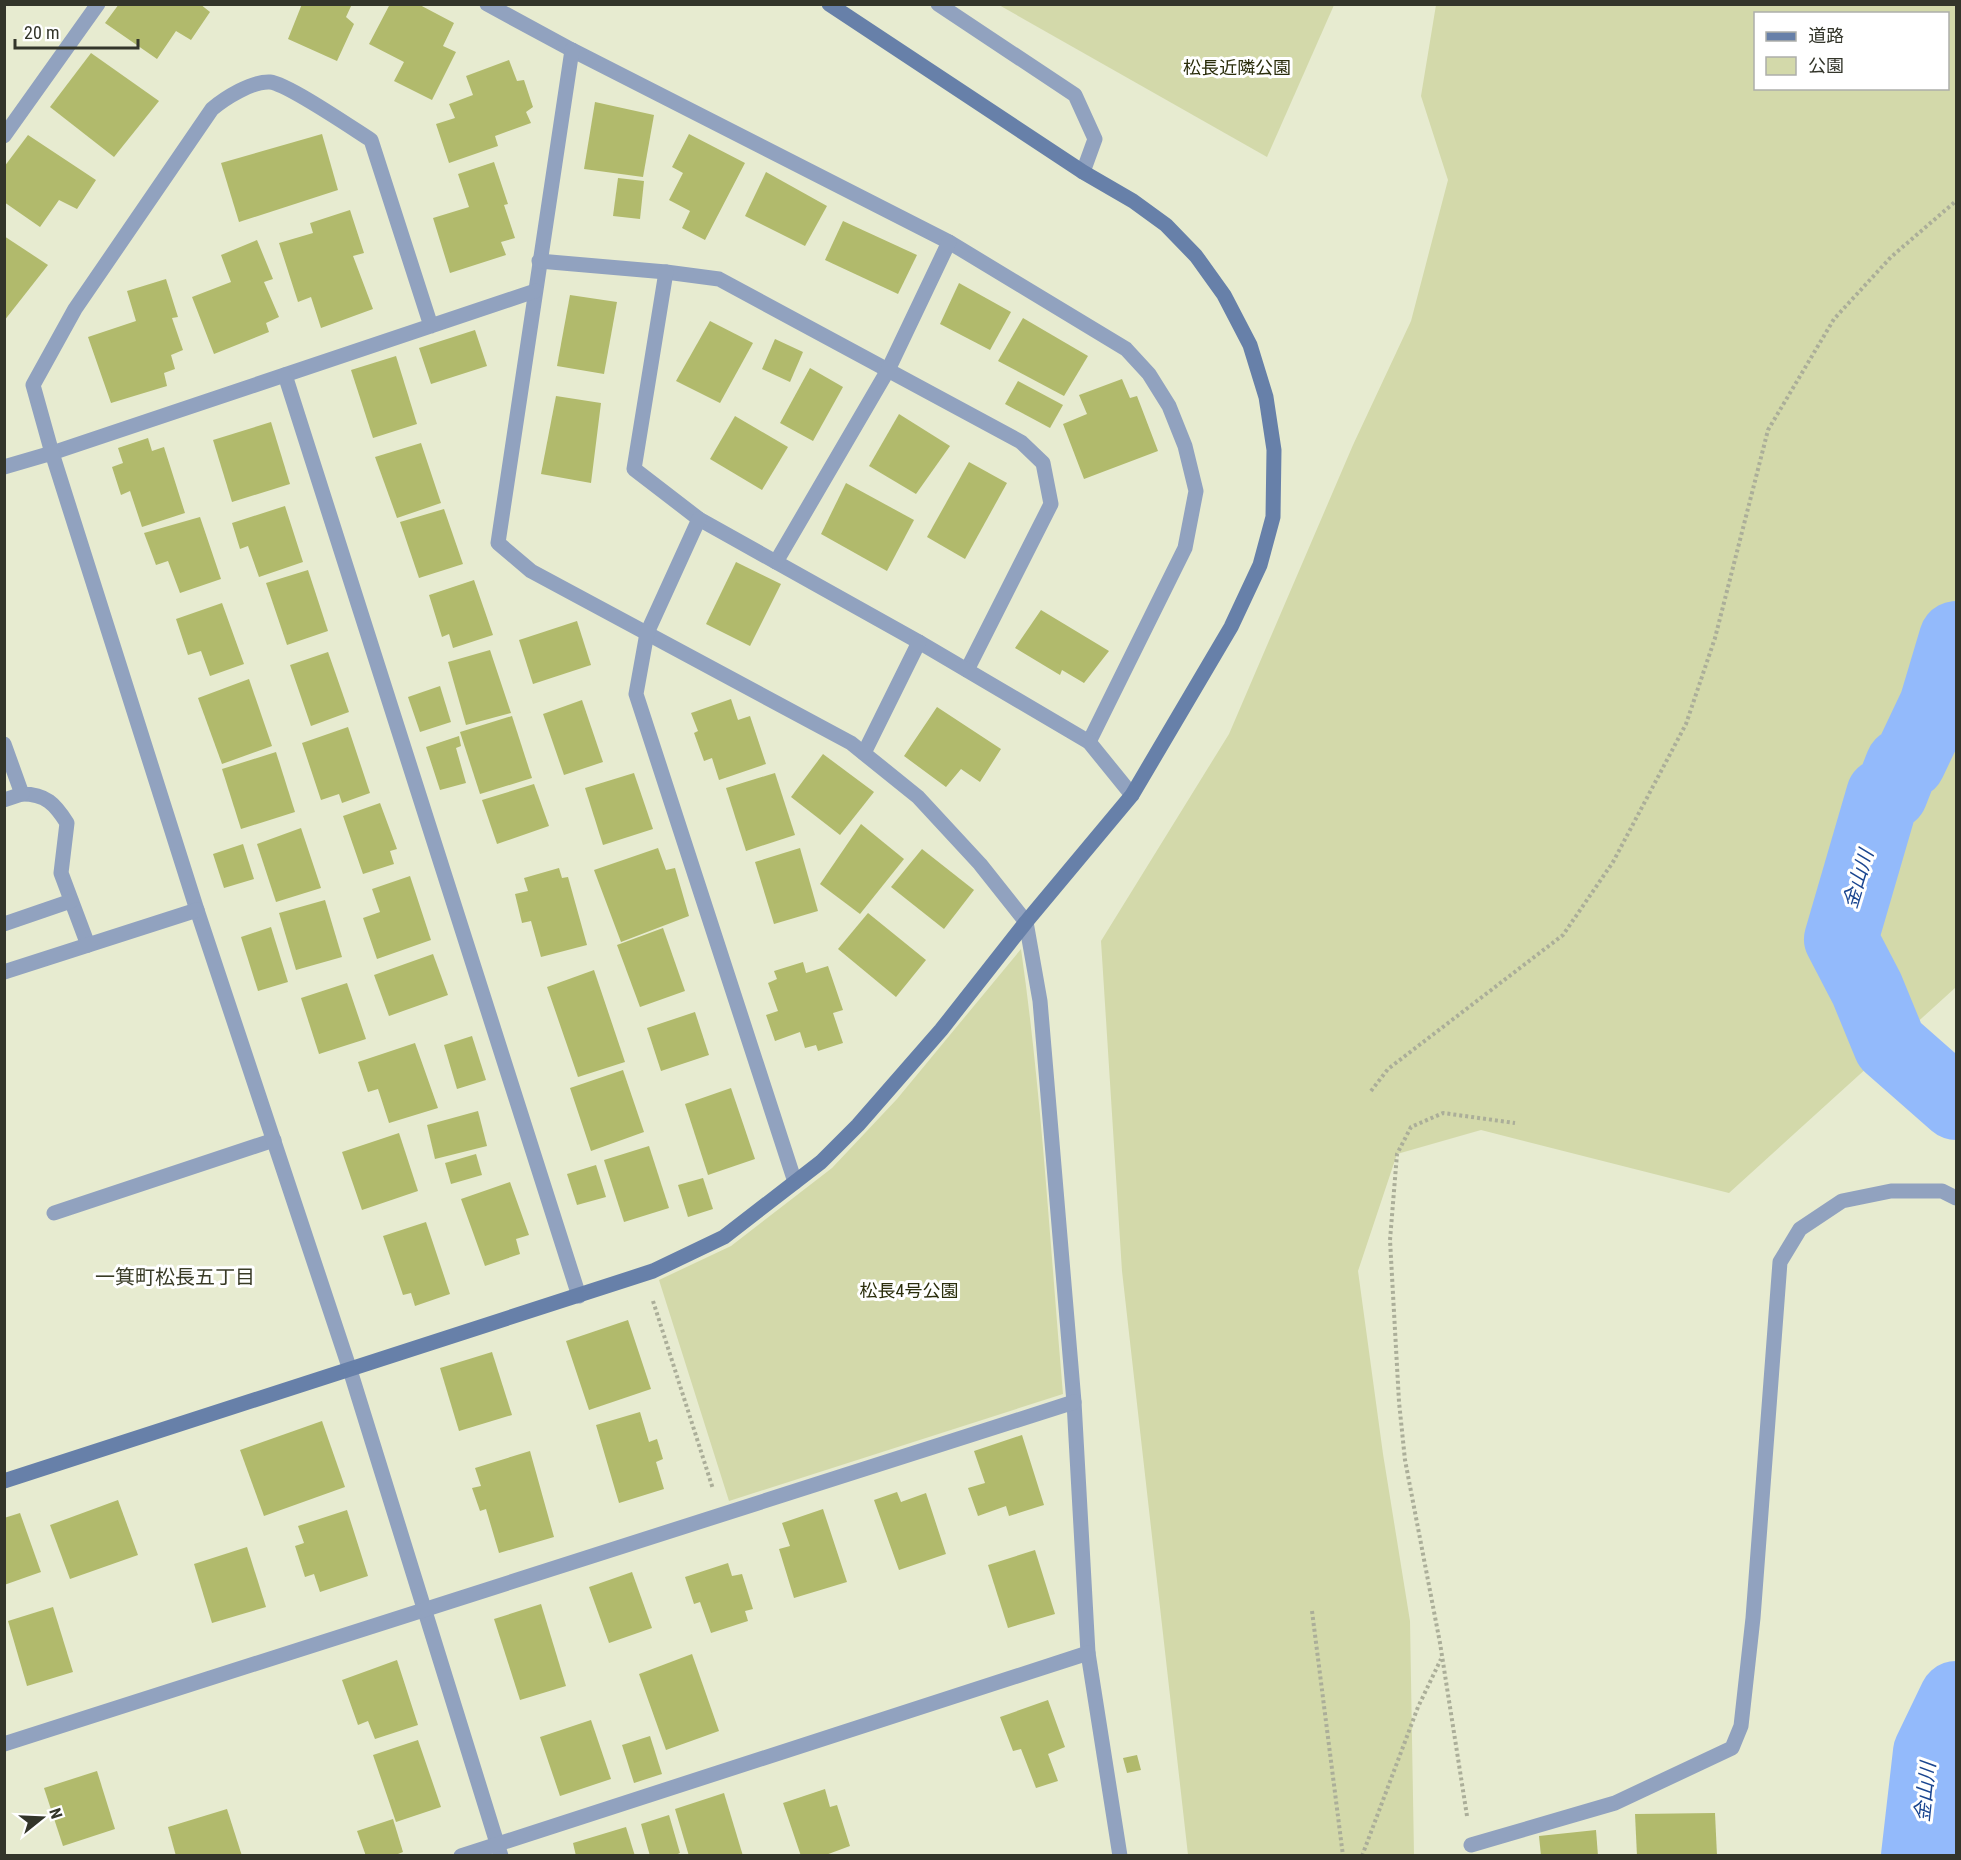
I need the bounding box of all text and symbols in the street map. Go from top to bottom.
scale bar [15,12,138,50]
legend [1754,12,1949,90]
text: 20 m [24,22,59,43]
text: 道路 [1808,25,1844,46]
text: 公園 [1808,55,1844,76]
park label: 松長近隣公園 [1183,57,1291,78]
water label: 金山川 [1838,845,1879,911]
district label: 一箕町松長五丁目 [95,1265,255,1289]
park label: 松長4号公園 [860,1280,958,1301]
water label: 金山川 [1910,1759,1940,1823]
north arrow [12,1788,72,1848]
text: N [45,1806,66,1821]

